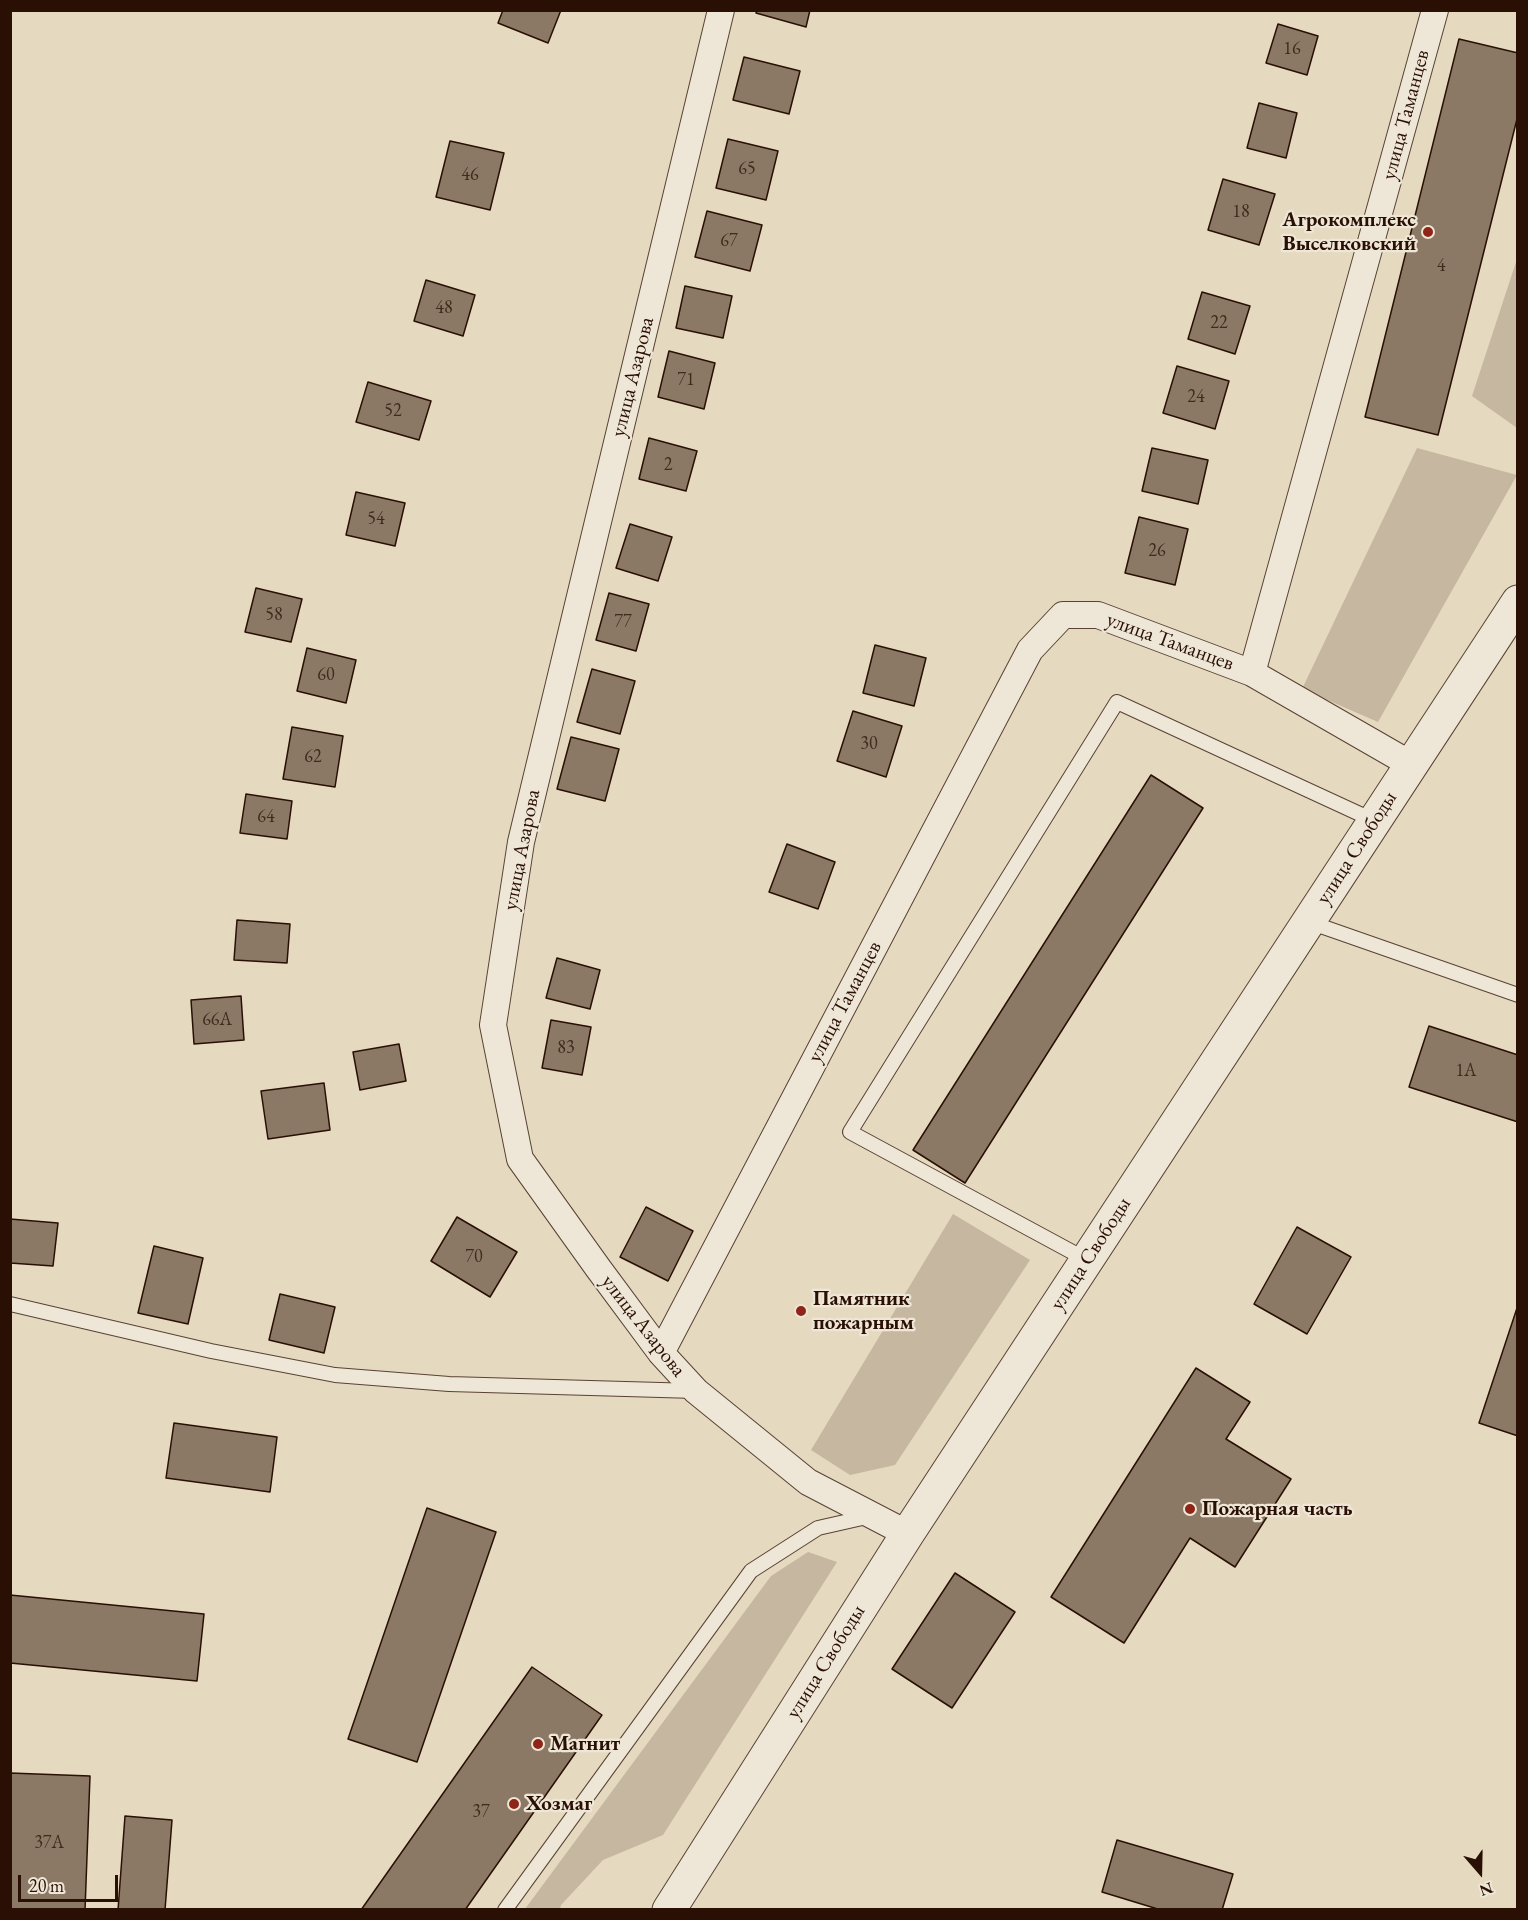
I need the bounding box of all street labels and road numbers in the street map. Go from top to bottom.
street label: улица Таманцев [1377,47,1435,183]
street label: улица Азарова [606,314,660,440]
street label: улица Таманцев [1103,607,1237,677]
street label: улица Азарова [498,787,546,913]
street label: улица Свободы [1311,787,1403,909]
street label: улица Таманцев [802,937,888,1067]
street label: улица Свободы [1045,1193,1137,1315]
street label: улица Азарова [595,1270,691,1382]
street label: улица Свободы [781,1600,871,1724]

